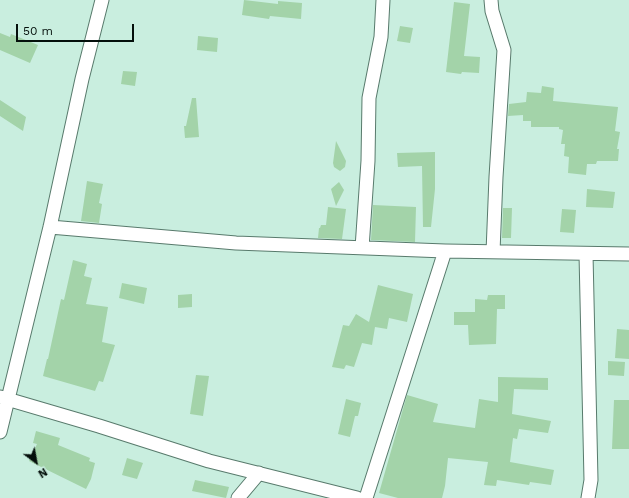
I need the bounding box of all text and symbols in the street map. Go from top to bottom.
scale bar [18,16,136,42]
text: 50 m [23,24,53,38]
north arrow [16,442,56,482]
text: N [36,465,50,480]

